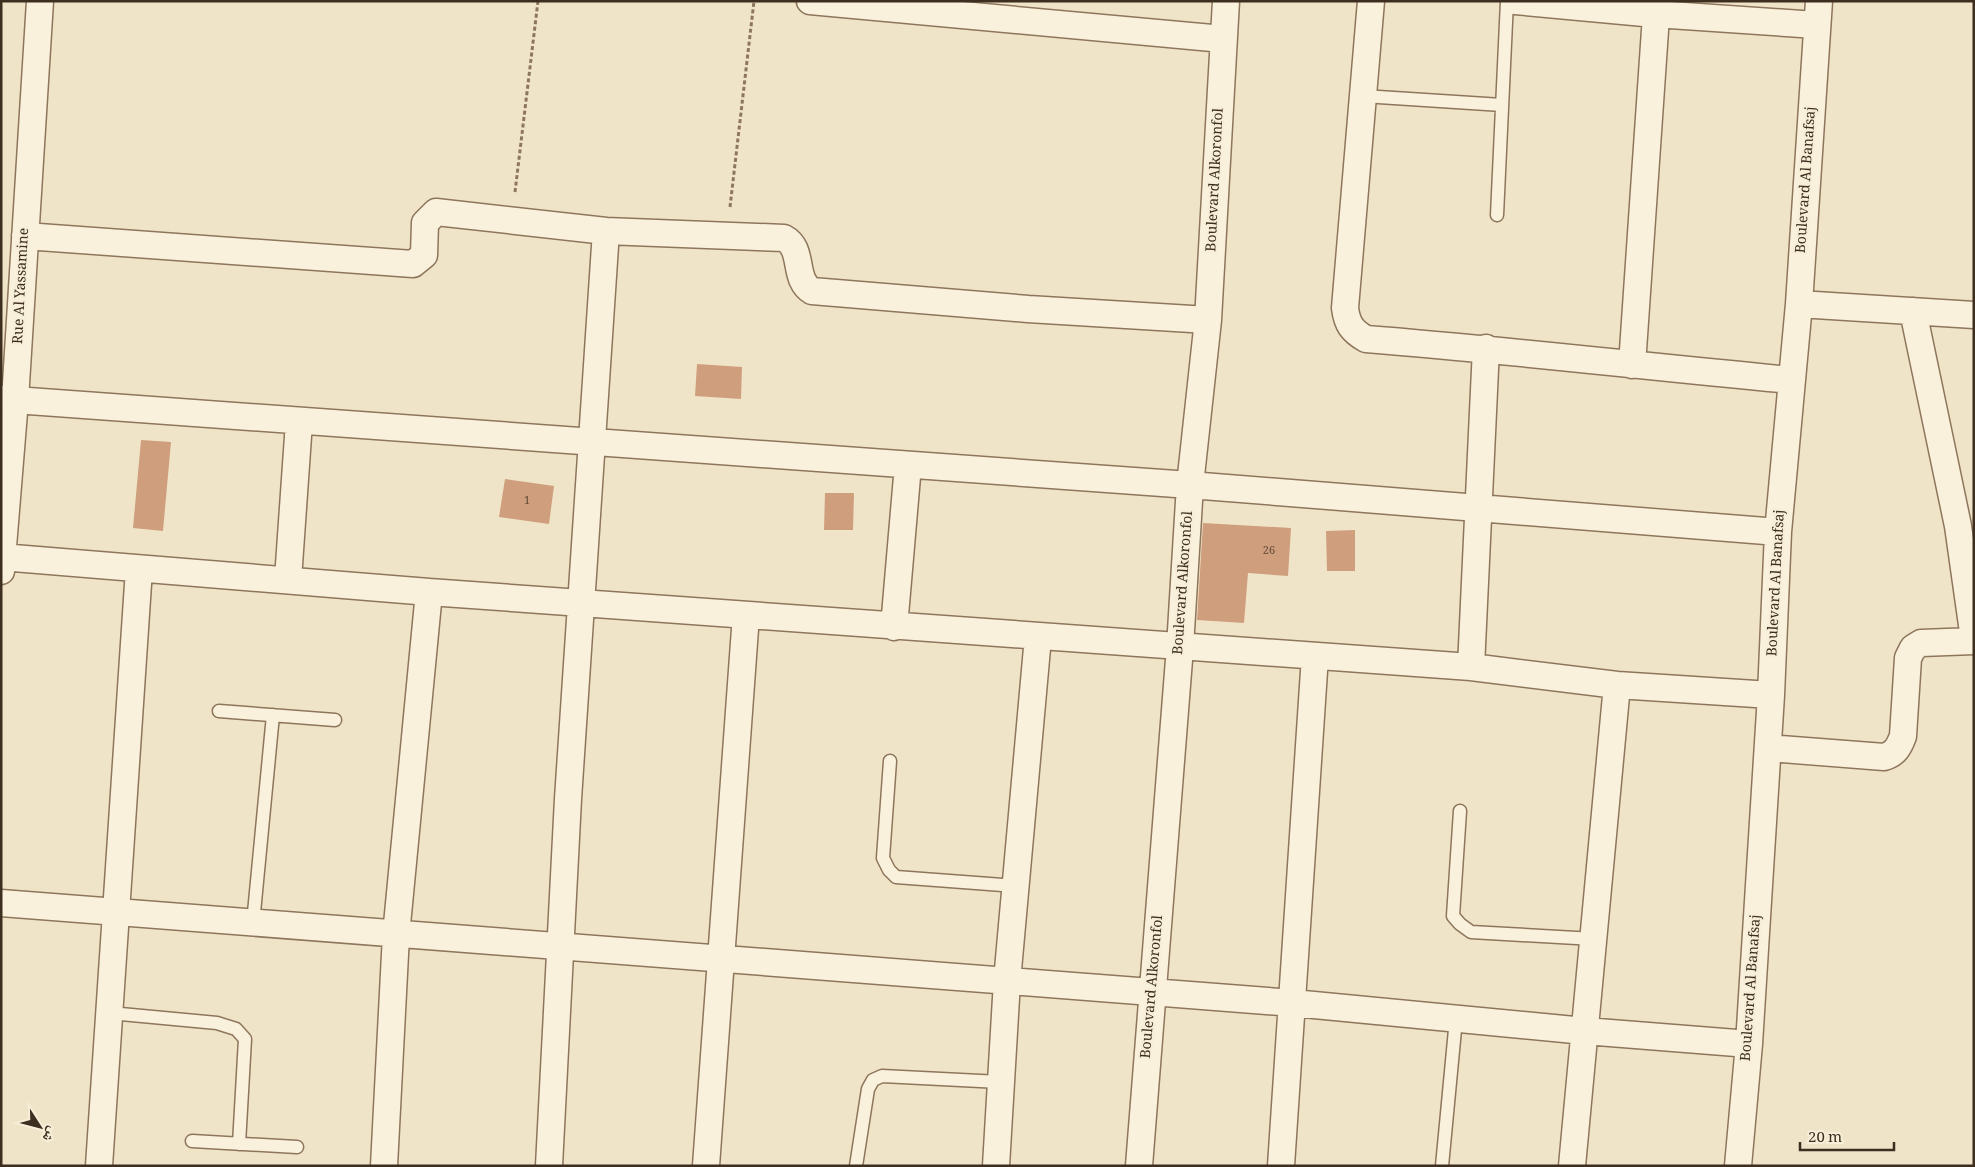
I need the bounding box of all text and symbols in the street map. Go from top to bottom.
street label: Boulevard Al Banafsaj [1790,106,1824,254]
street label: Boulevard Alkoronfol [1200,107,1232,252]
street label: Rue Al Yassamine [7,227,37,345]
house number: 1 [524,492,530,511]
street label: Boulevard Al Banafsaj [1761,509,1793,657]
street label: Boulevard Alkoronfol [1167,510,1201,656]
house number: 26 [1263,542,1275,561]
street label: Boulevard Alkoronfol [1135,914,1171,1060]
street label: Boulevard Al Banafsaj [1735,914,1769,1062]
north arrow [15,1102,65,1152]
text: ش [35,1120,63,1147]
scale bar [1800,1120,1894,1152]
text: 20 m [1808,1126,1842,1152]

